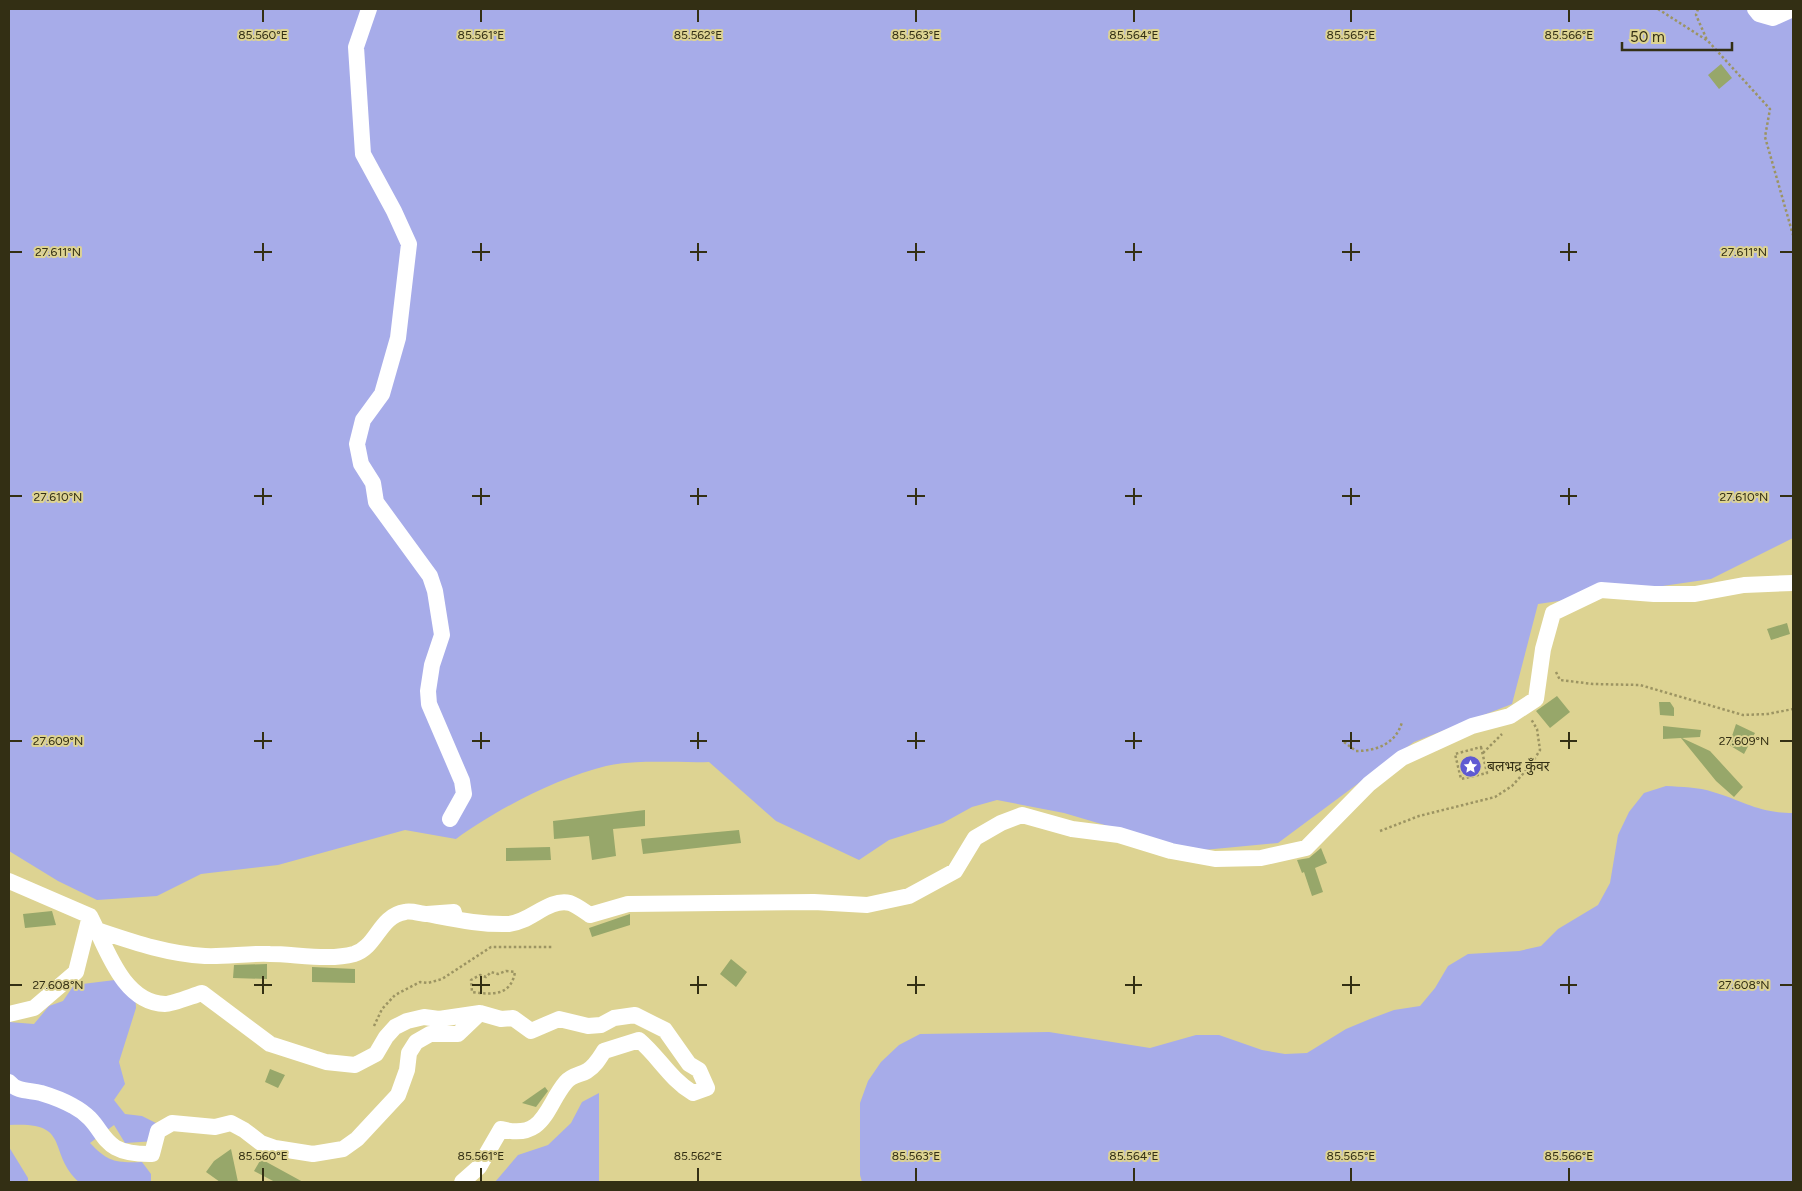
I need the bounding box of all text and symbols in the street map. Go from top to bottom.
scale bar [1622,20,1732,52]
text: 85.560°E [238,28,288,42]
text: 85.561°E [458,28,504,42]
text: 85.562°E [674,28,722,42]
text: 85.563°E [892,28,940,42]
text: 85.564°E [1109,28,1159,42]
text: 85.565°E [1327,28,1375,42]
text: 85.566°E [1545,28,1593,42]
text: 50 m [1630,28,1665,46]
text: 27.611°N [35,245,81,259]
text: 27.611°N [1721,245,1767,259]
text: 27.610°N [34,490,82,504]
text: 27.610°N [1720,490,1768,504]
text: 27.609°N [33,734,83,748]
text: 27.609°N [1719,734,1769,748]
place icon: बलभद्र कुँवर [1459,754,1483,778]
place label: बलभद्र कुँवर [1487,757,1550,776]
text: 27.608°N [32,978,84,992]
text: 27.608°N [1718,978,1770,992]
text: 85.560°E [238,1149,288,1163]
text: 85.561°E [458,1149,504,1163]
text: 85.562°E [674,1149,722,1163]
text: 85.563°E [892,1149,940,1163]
text: 85.564°E [1109,1149,1159,1163]
text: 85.565°E [1327,1149,1375,1163]
text: 85.566°E [1545,1149,1593,1163]

